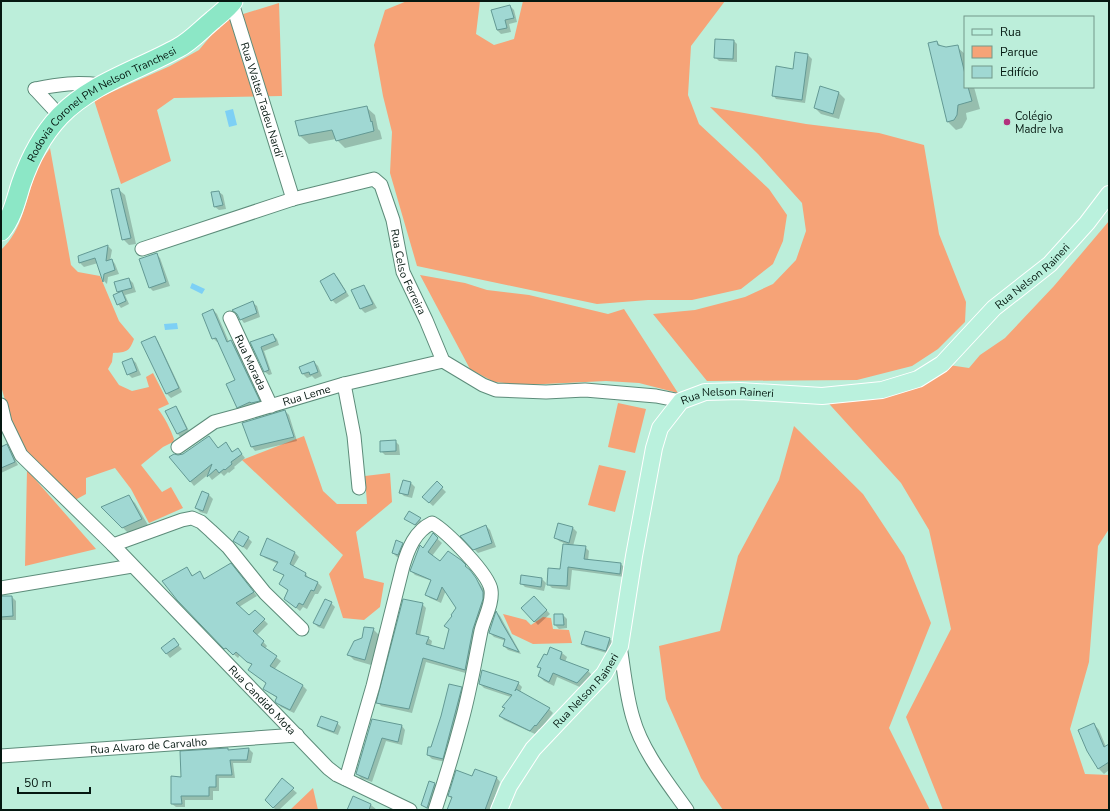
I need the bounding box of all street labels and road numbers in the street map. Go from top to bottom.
street label: Rua Walter Tadeu Nardi' [237,40,288,161]
street label: Rodovia Coronel PM Nelson Tranchesi [23,43,179,164]
street label: Rua Celso Ferreira [387,228,430,317]
street label: Rua Nelson Raineri [992,240,1073,312]
street label: Rua Morada [231,332,270,393]
street label: Rua Leme [281,381,332,409]
street label: Rua Nelson Raineri [679,383,774,408]
street label: Rua Nelson Raineri [549,651,622,731]
street label: Rua Candido Mota [225,662,299,738]
street label: Rua Alvaro de Carvalho [90,734,208,757]

